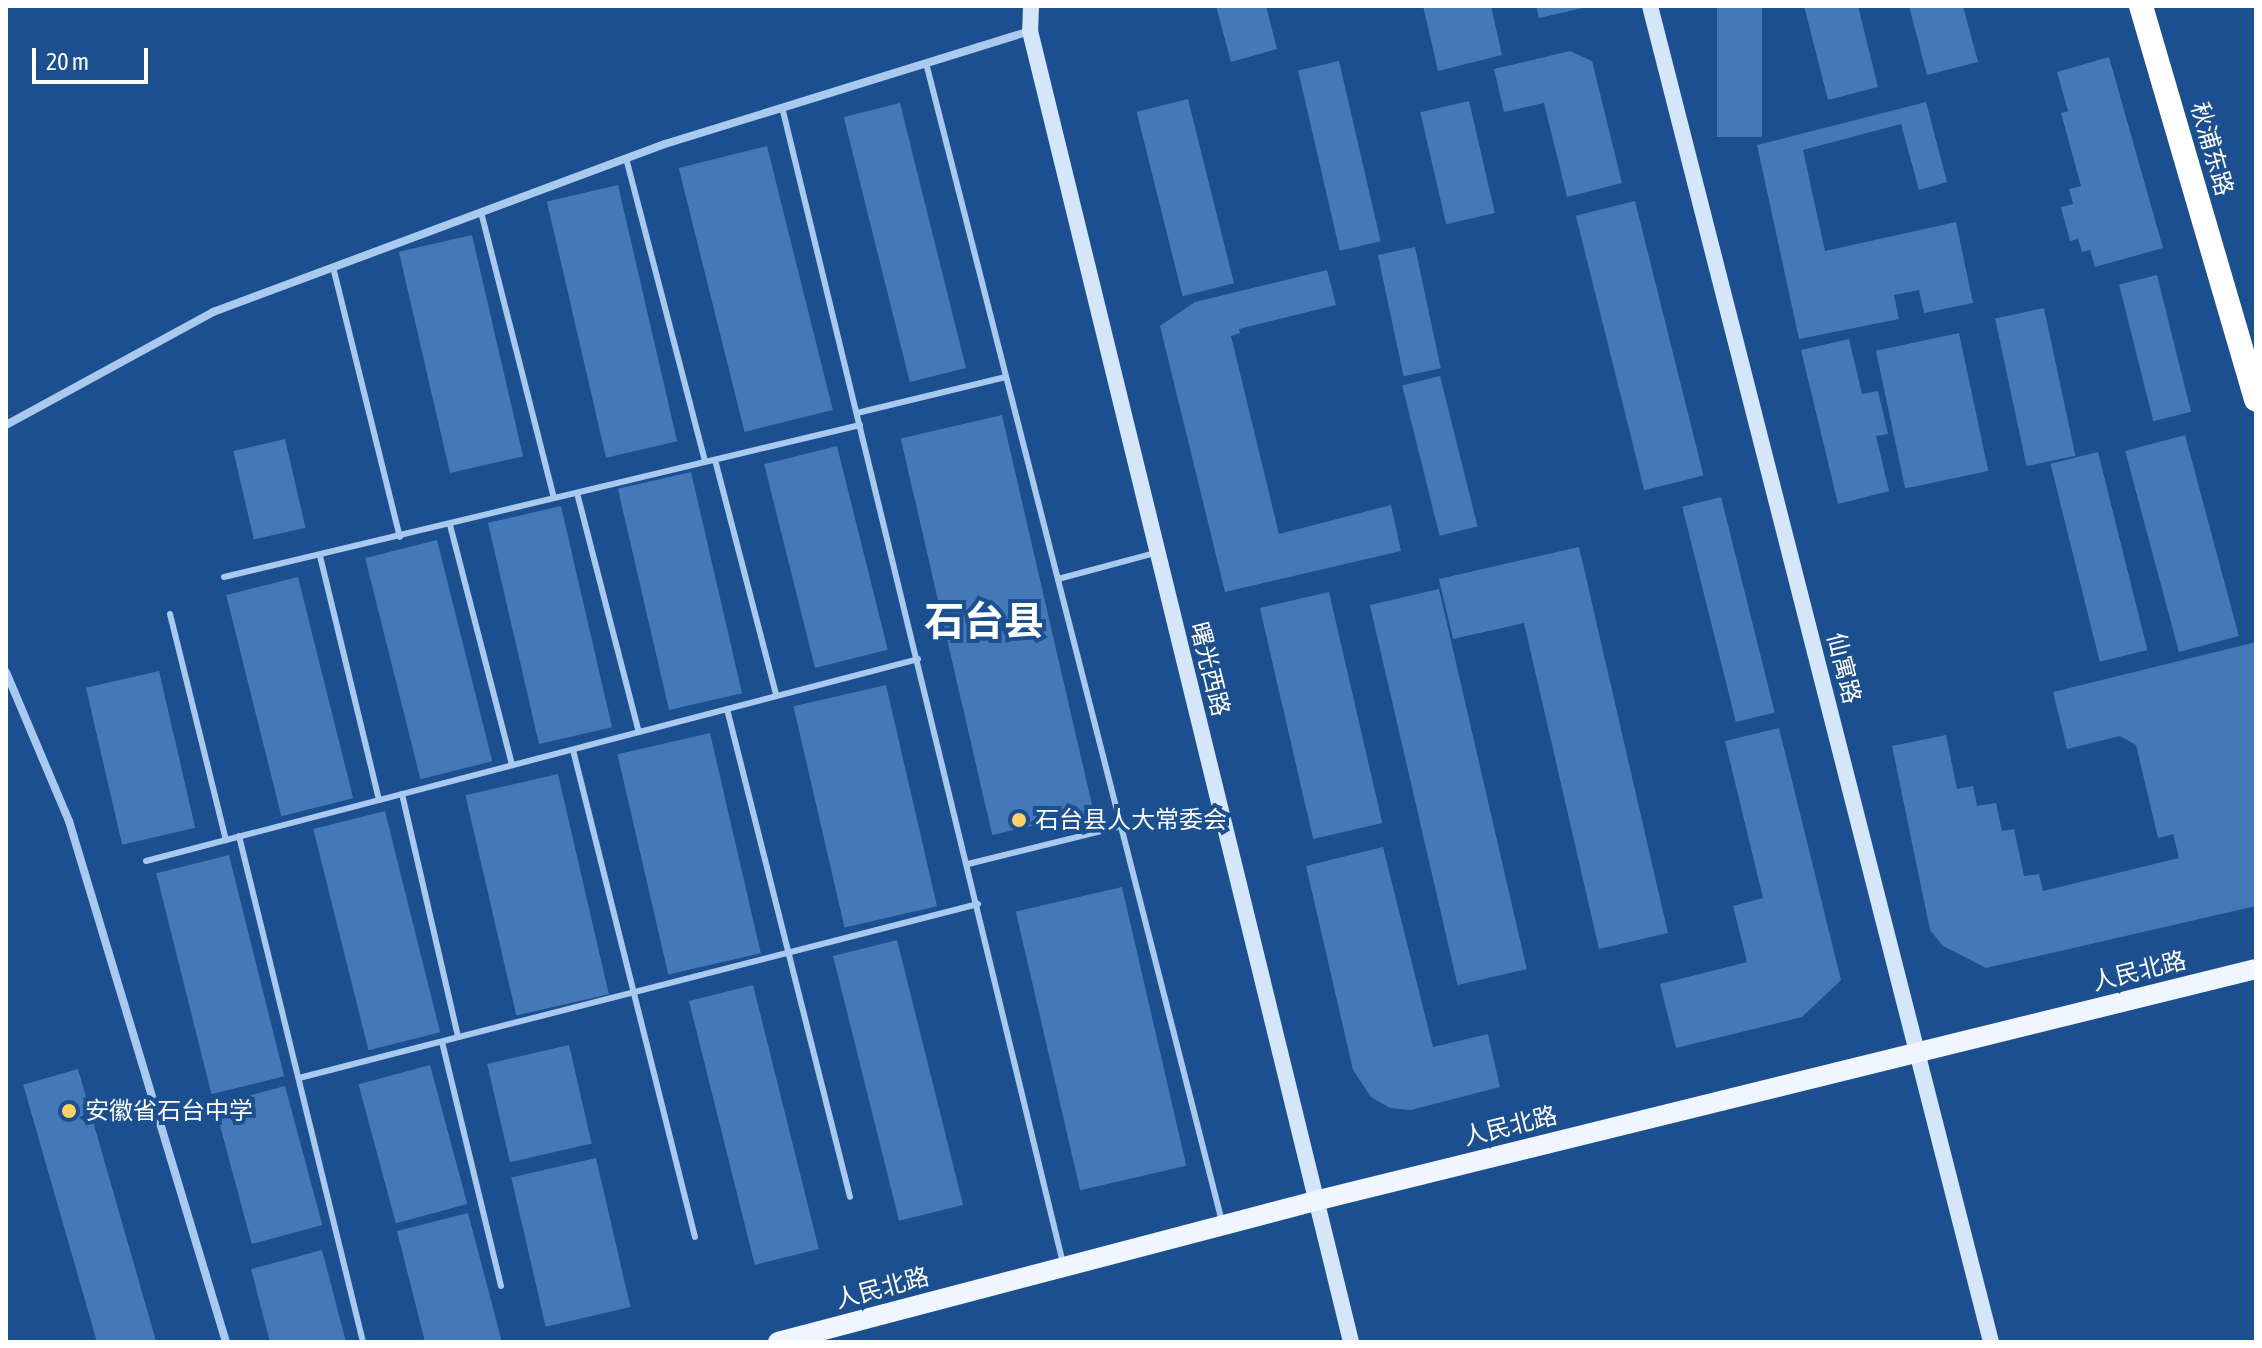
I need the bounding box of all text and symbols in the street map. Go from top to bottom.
scale bar [36,32,152,82]
text: 20 m [46,48,89,75]
street label: 秋浦东路 [2185,99,2239,199]
district label: 石台县 [924,597,1044,645]
street label: 曙光西路 [1184,619,1236,719]
street label: 仙寓路 [1821,630,1867,706]
place label: 石台县人大常委会 [1035,806,1227,834]
marker: 石台县人大常委会 [1010,811,1028,829]
street label: 人民北路 [2089,945,2189,997]
place label: 安徽省石台中学 [85,1097,253,1125]
street label: 人民北路 [1460,1100,1560,1152]
marker: 安徽省石台中学 [60,1102,78,1120]
street label: 人民北路 [832,1262,932,1314]

